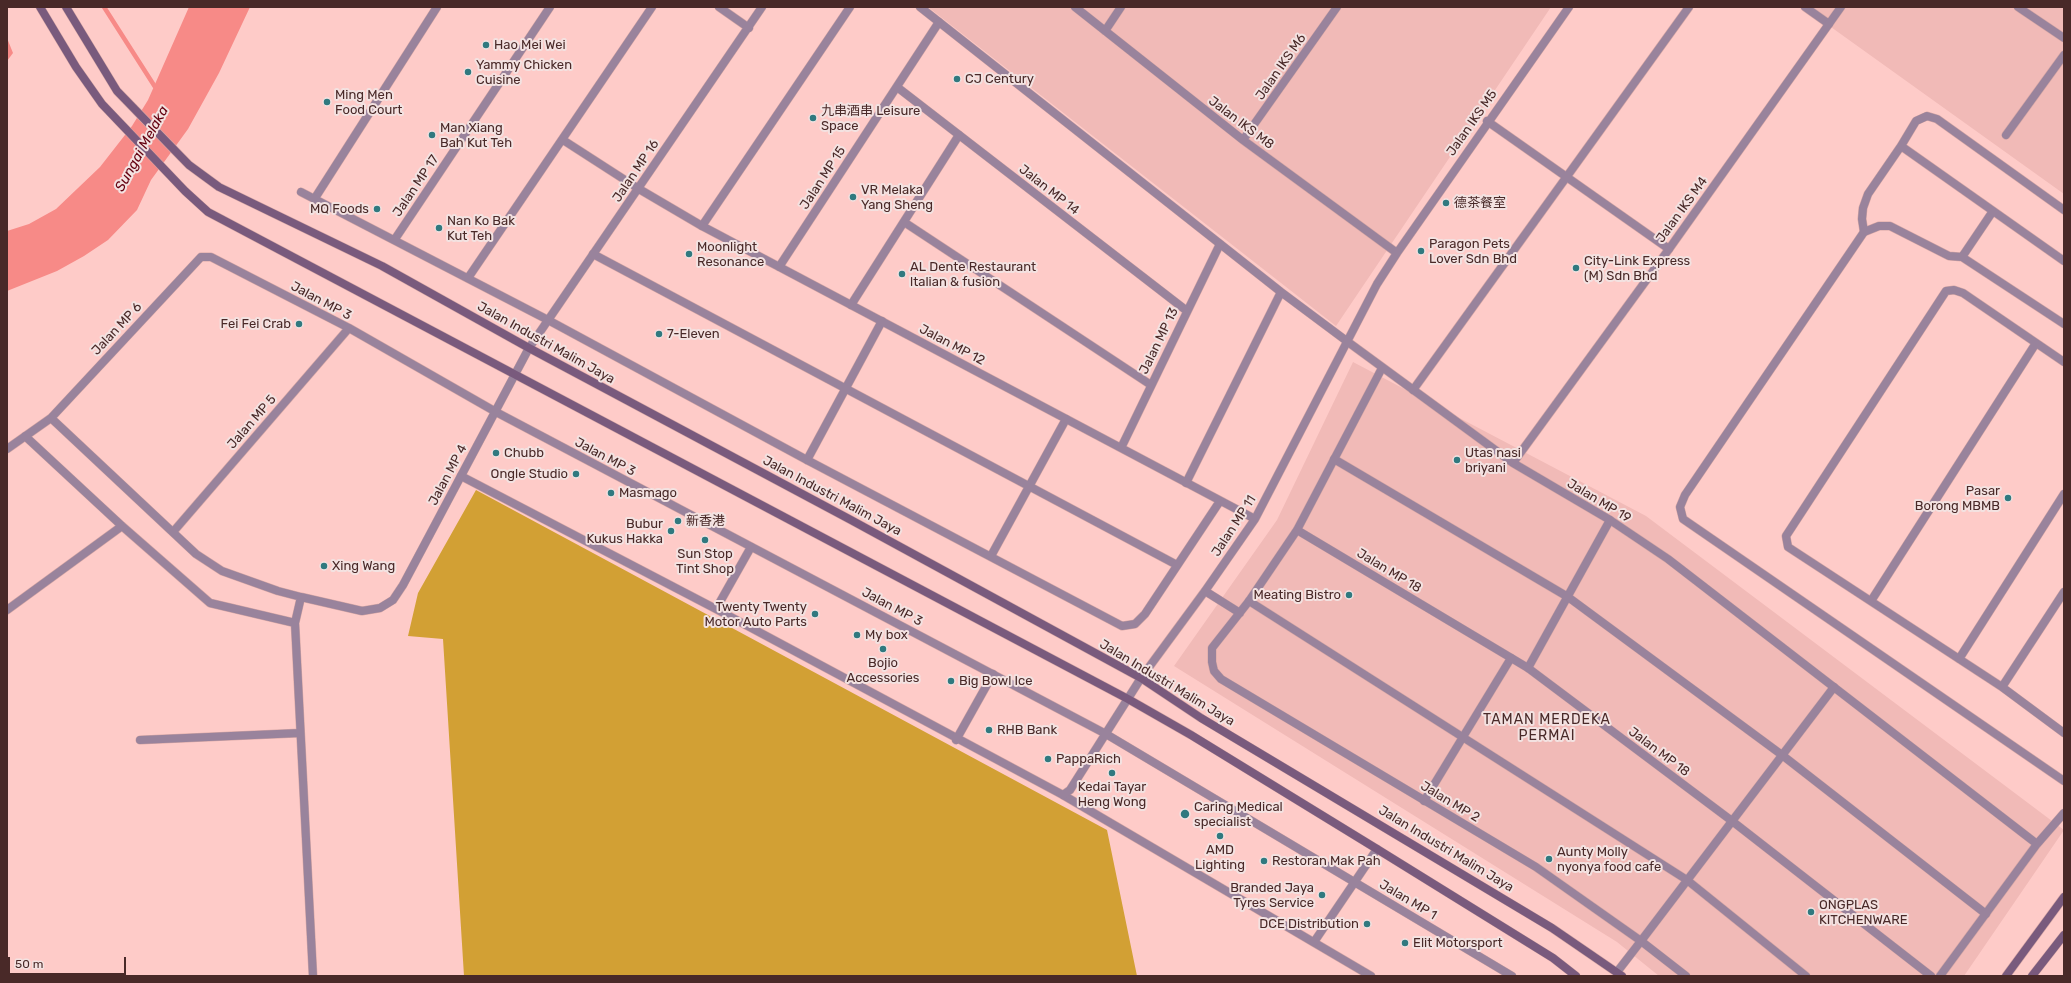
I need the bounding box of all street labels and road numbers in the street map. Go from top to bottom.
street label: Jalan IKS M6 [1252,31,1310,103]
street label: Jalan IKS M5 [1443,87,1501,159]
street label: Jalan IKS M8 [1205,93,1277,153]
street label: Jalan MP 16 [609,137,663,205]
street label: Jalan MP 15 [797,144,849,212]
street label: Jalan MP 17 [390,152,442,220]
street label: Jalan MP 14 [1016,162,1082,218]
street label: Jalan IKS M4 [1653,174,1711,246]
street label: Jalan MP 3 [288,279,354,323]
street label: Jalan MP 6 [89,299,145,359]
street label: Jalan Industri Malim Jaya [475,299,617,387]
street label: Jalan MP 13 [1136,305,1182,377]
street label: Jalan MP 12 [917,321,987,369]
street label: Jalan MP 5 [224,392,280,452]
street label: Jalan MP 3 [572,435,638,479]
street label: Jalan MP 4 [425,442,471,508]
street label: Jalan Industri Malim Jaya [760,453,904,539]
street label: Jalan MP 19 [1564,476,1634,526]
street label: Jalan MP 11 [1208,493,1260,559]
street label: Jalan MP 18 [1354,546,1424,596]
street label: Jalan MP 3 [859,585,925,629]
street label: Jalan Industri Malim Jaya [1097,637,1237,729]
street label: Jalan MP 18 [1625,724,1693,780]
street label: Jalan MP 2 [1418,778,1482,826]
street label: Jalan Industri Malim Jaya [1376,803,1516,895]
street label: Jalan MP 1 [1376,877,1440,923]

